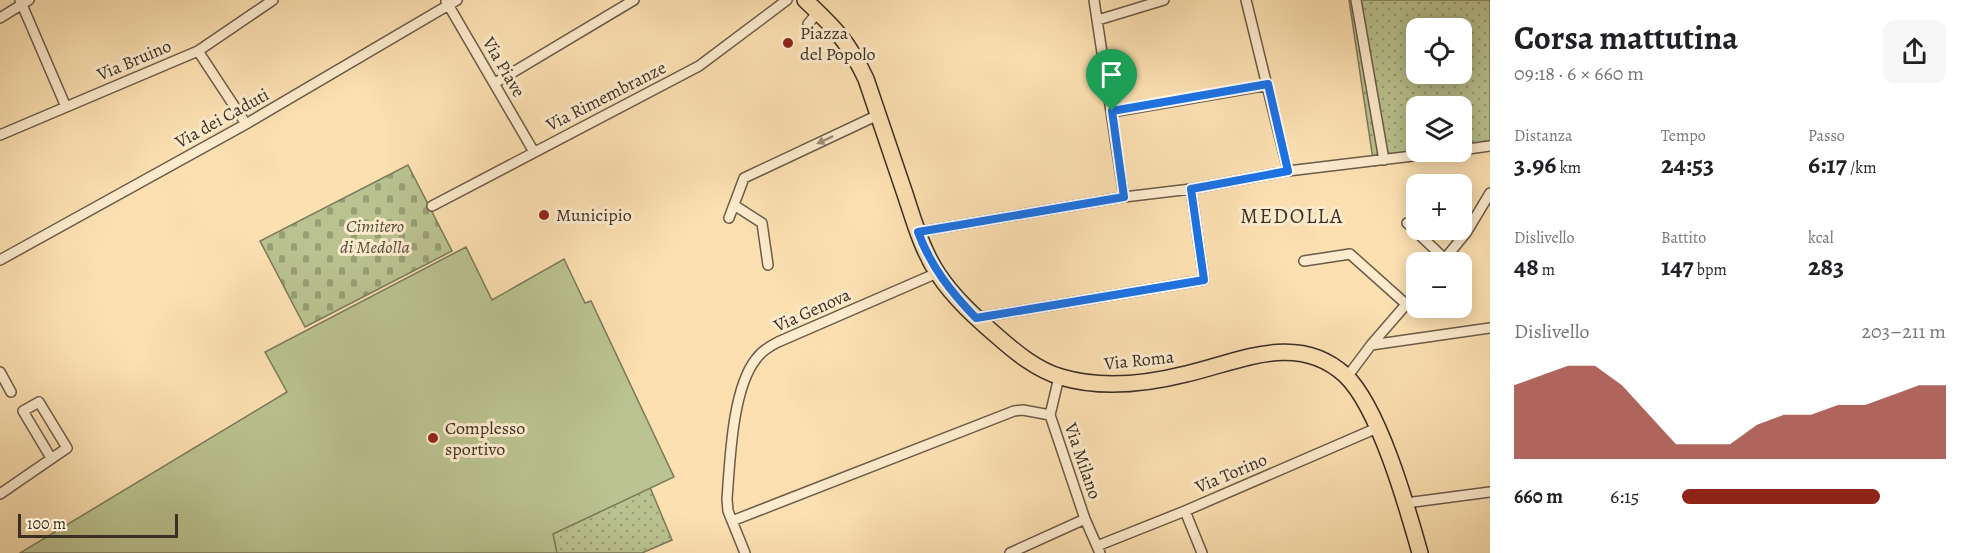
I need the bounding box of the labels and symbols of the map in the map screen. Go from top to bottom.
place label: Piazza del Popolo [800,21,876,66]
street label: Via Piave [477,32,531,102]
street label: Via Bruino [92,34,175,87]
marker: Piazza del Popolo [781,36,795,50]
pin [1086,49,1137,111]
street label: Via Rimembranze [541,55,670,137]
street label: Via dei Caduti [170,82,273,154]
one-way arrow [816,135,833,144]
district label: MEDOLLA [1240,202,1344,230]
place label: Municipio [556,203,632,227]
marker: Municipio [537,208,551,222]
park label: Cimitero di Medolla [340,214,410,259]
street label: Via Genova [769,282,855,338]
street label: Via Roma [1102,344,1176,376]
place label: Complesso sportivo [445,416,525,461]
street label: Via Milano [1058,419,1107,502]
marker: Complesso sportivo [426,431,440,445]
street label: Via Torino [1190,447,1271,499]
scale bar [18,511,178,538]

